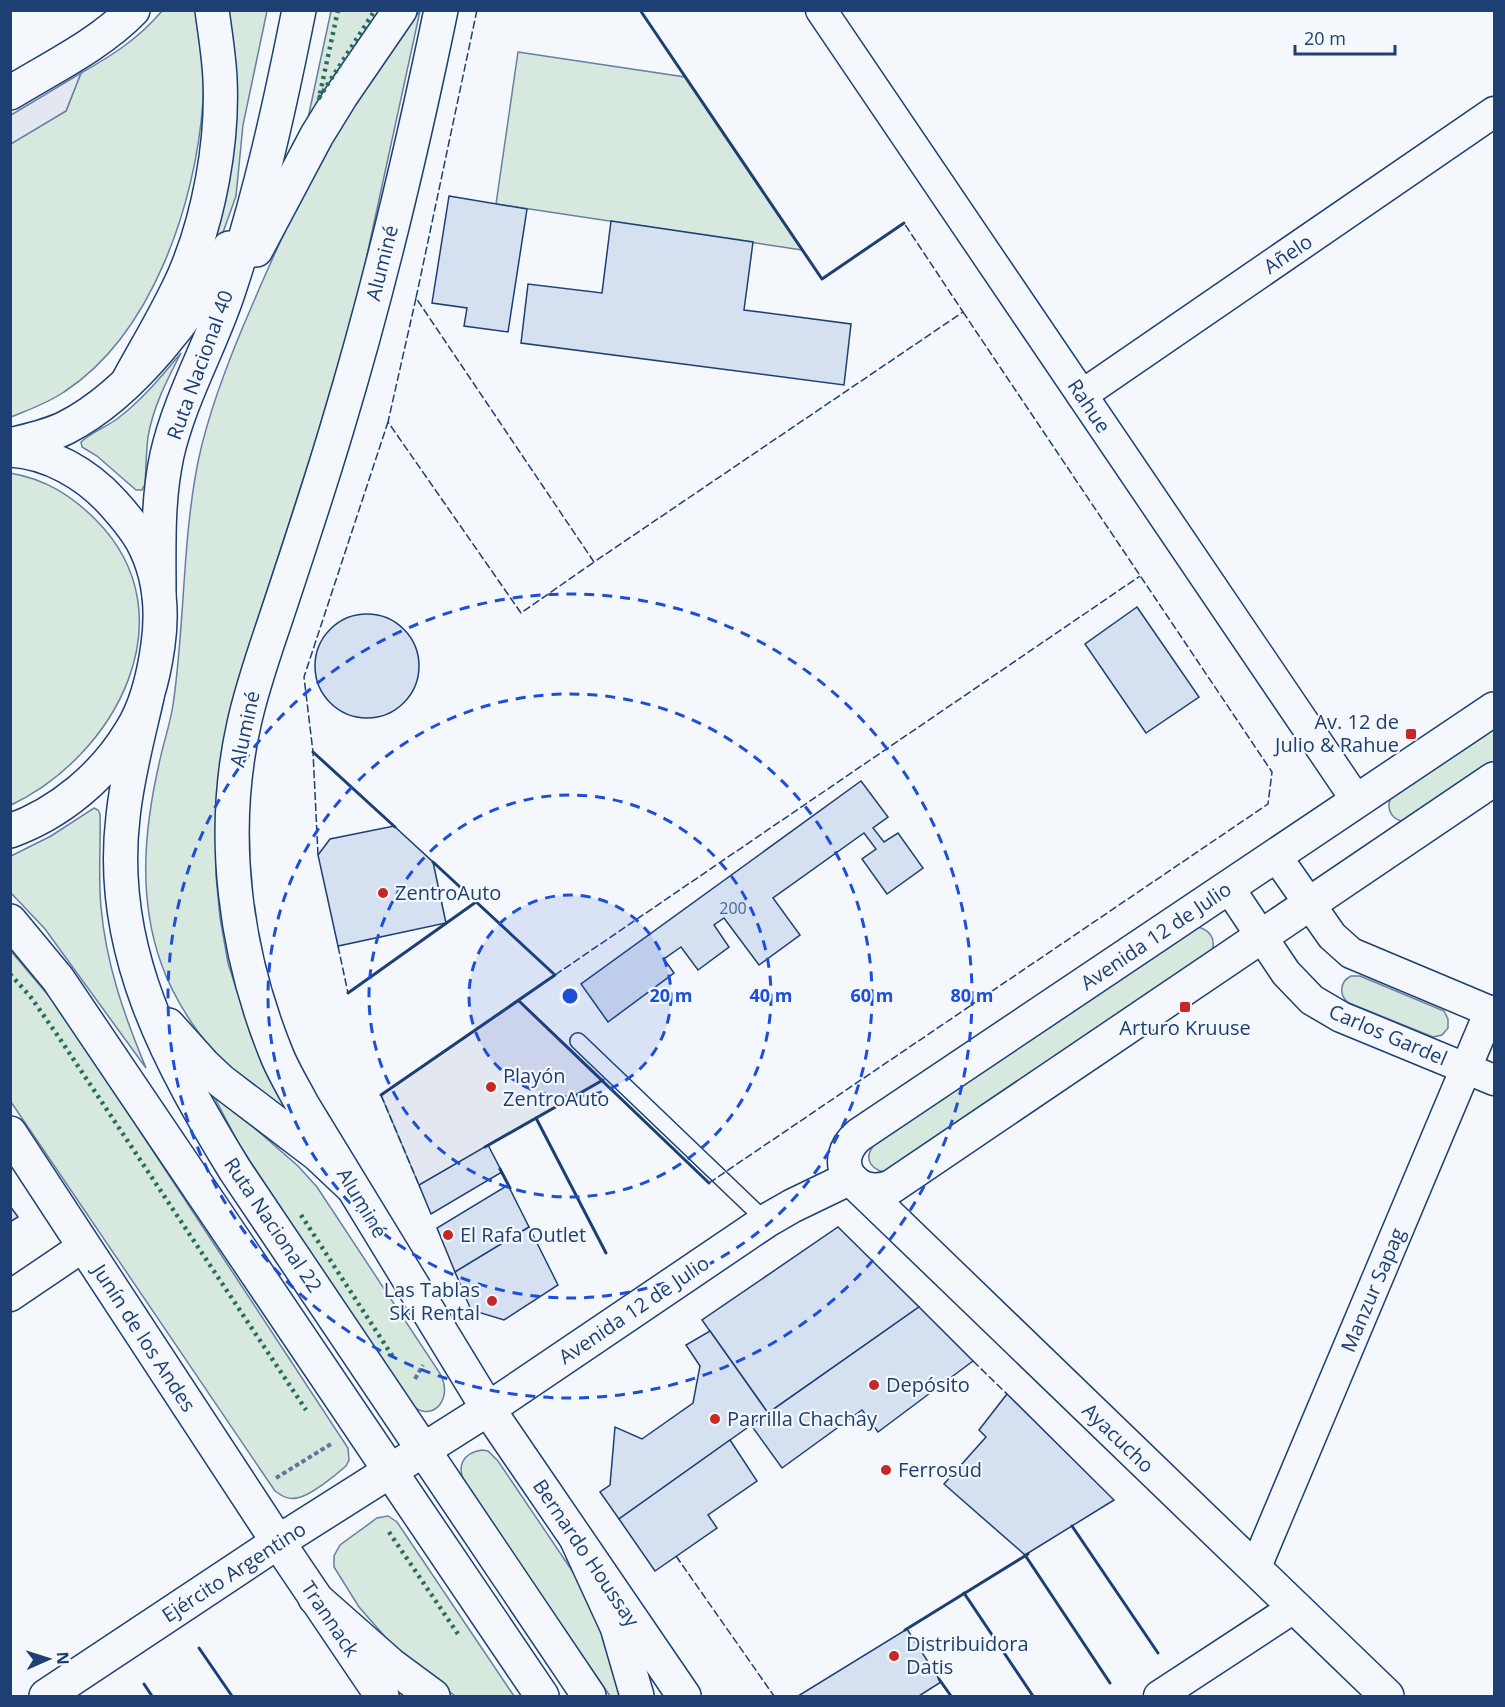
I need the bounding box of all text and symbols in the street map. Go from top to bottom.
scale bar [1295,18,1396,56]
text: 20 m [1304,26,1346,50]
street label: Aluminé [359,222,404,304]
street label: Añelo [1258,228,1317,280]
street label: Ruta Nacional 40 [160,286,239,443]
street label: Rahue [1062,374,1117,438]
street label: Aluminé [223,688,266,769]
place label: Av. 12 de Julio & Rahue [1273,708,1399,758]
marker: Av. 12 de Julio & Rahue [1404,727,1418,741]
street label: Avenida 12 de Julio [1075,875,1236,996]
place label: ZentroAuto [395,879,501,906]
marker: ZentroAuto [376,886,390,900]
house number: 200 [719,897,747,919]
text: 20 m [650,983,692,1007]
text: 40 m [750,983,792,1007]
text: 60 m [851,983,893,1007]
text: 80 m [951,983,993,1007]
centre of rings [560,986,580,1006]
street label: Carlos Gardel [1325,997,1451,1072]
marker: Arturo Kruuse [1178,1000,1192,1014]
place label: Arturo Kruuse [1119,1014,1251,1041]
place label: Playón ZentroAuto [503,1062,609,1112]
marker: Playón ZentroAuto [484,1080,498,1094]
street label: Ruta Nacional 22 [218,1152,329,1298]
street label: Aluminé [331,1163,394,1243]
place label: El Rafa Outlet [460,1221,586,1248]
street label: Manzur Sapag [1334,1223,1411,1356]
marker: El Rafa Outlet [441,1228,455,1242]
street label: Avenida 12 de Julio [553,1249,714,1370]
street label: Junín de los Andes [85,1257,202,1417]
place label: Las Tablas Ski Rental [384,1276,480,1326]
marker: Las Tablas Ski Rental [485,1294,499,1308]
place label: Depósito [886,1371,970,1398]
marker: Depósito [867,1378,881,1392]
street label: Ayacucho [1077,1397,1160,1478]
place label: Parrilla Chachay [727,1405,878,1432]
marker: Parrilla Chachay [708,1412,722,1426]
place label: Ferrosud [898,1456,982,1483]
marker: Ferrosud [879,1463,893,1477]
street label: Bernardo Houssay [527,1474,646,1633]
street label: Ejército Argentino [157,1515,311,1628]
street label: Trannack [295,1576,366,1662]
north arrow [18,1629,78,1689]
place label: Distribuidora Datis [906,1630,1029,1680]
marker: Distribuidora Datis [887,1649,901,1663]
text: N [52,1651,74,1665]

